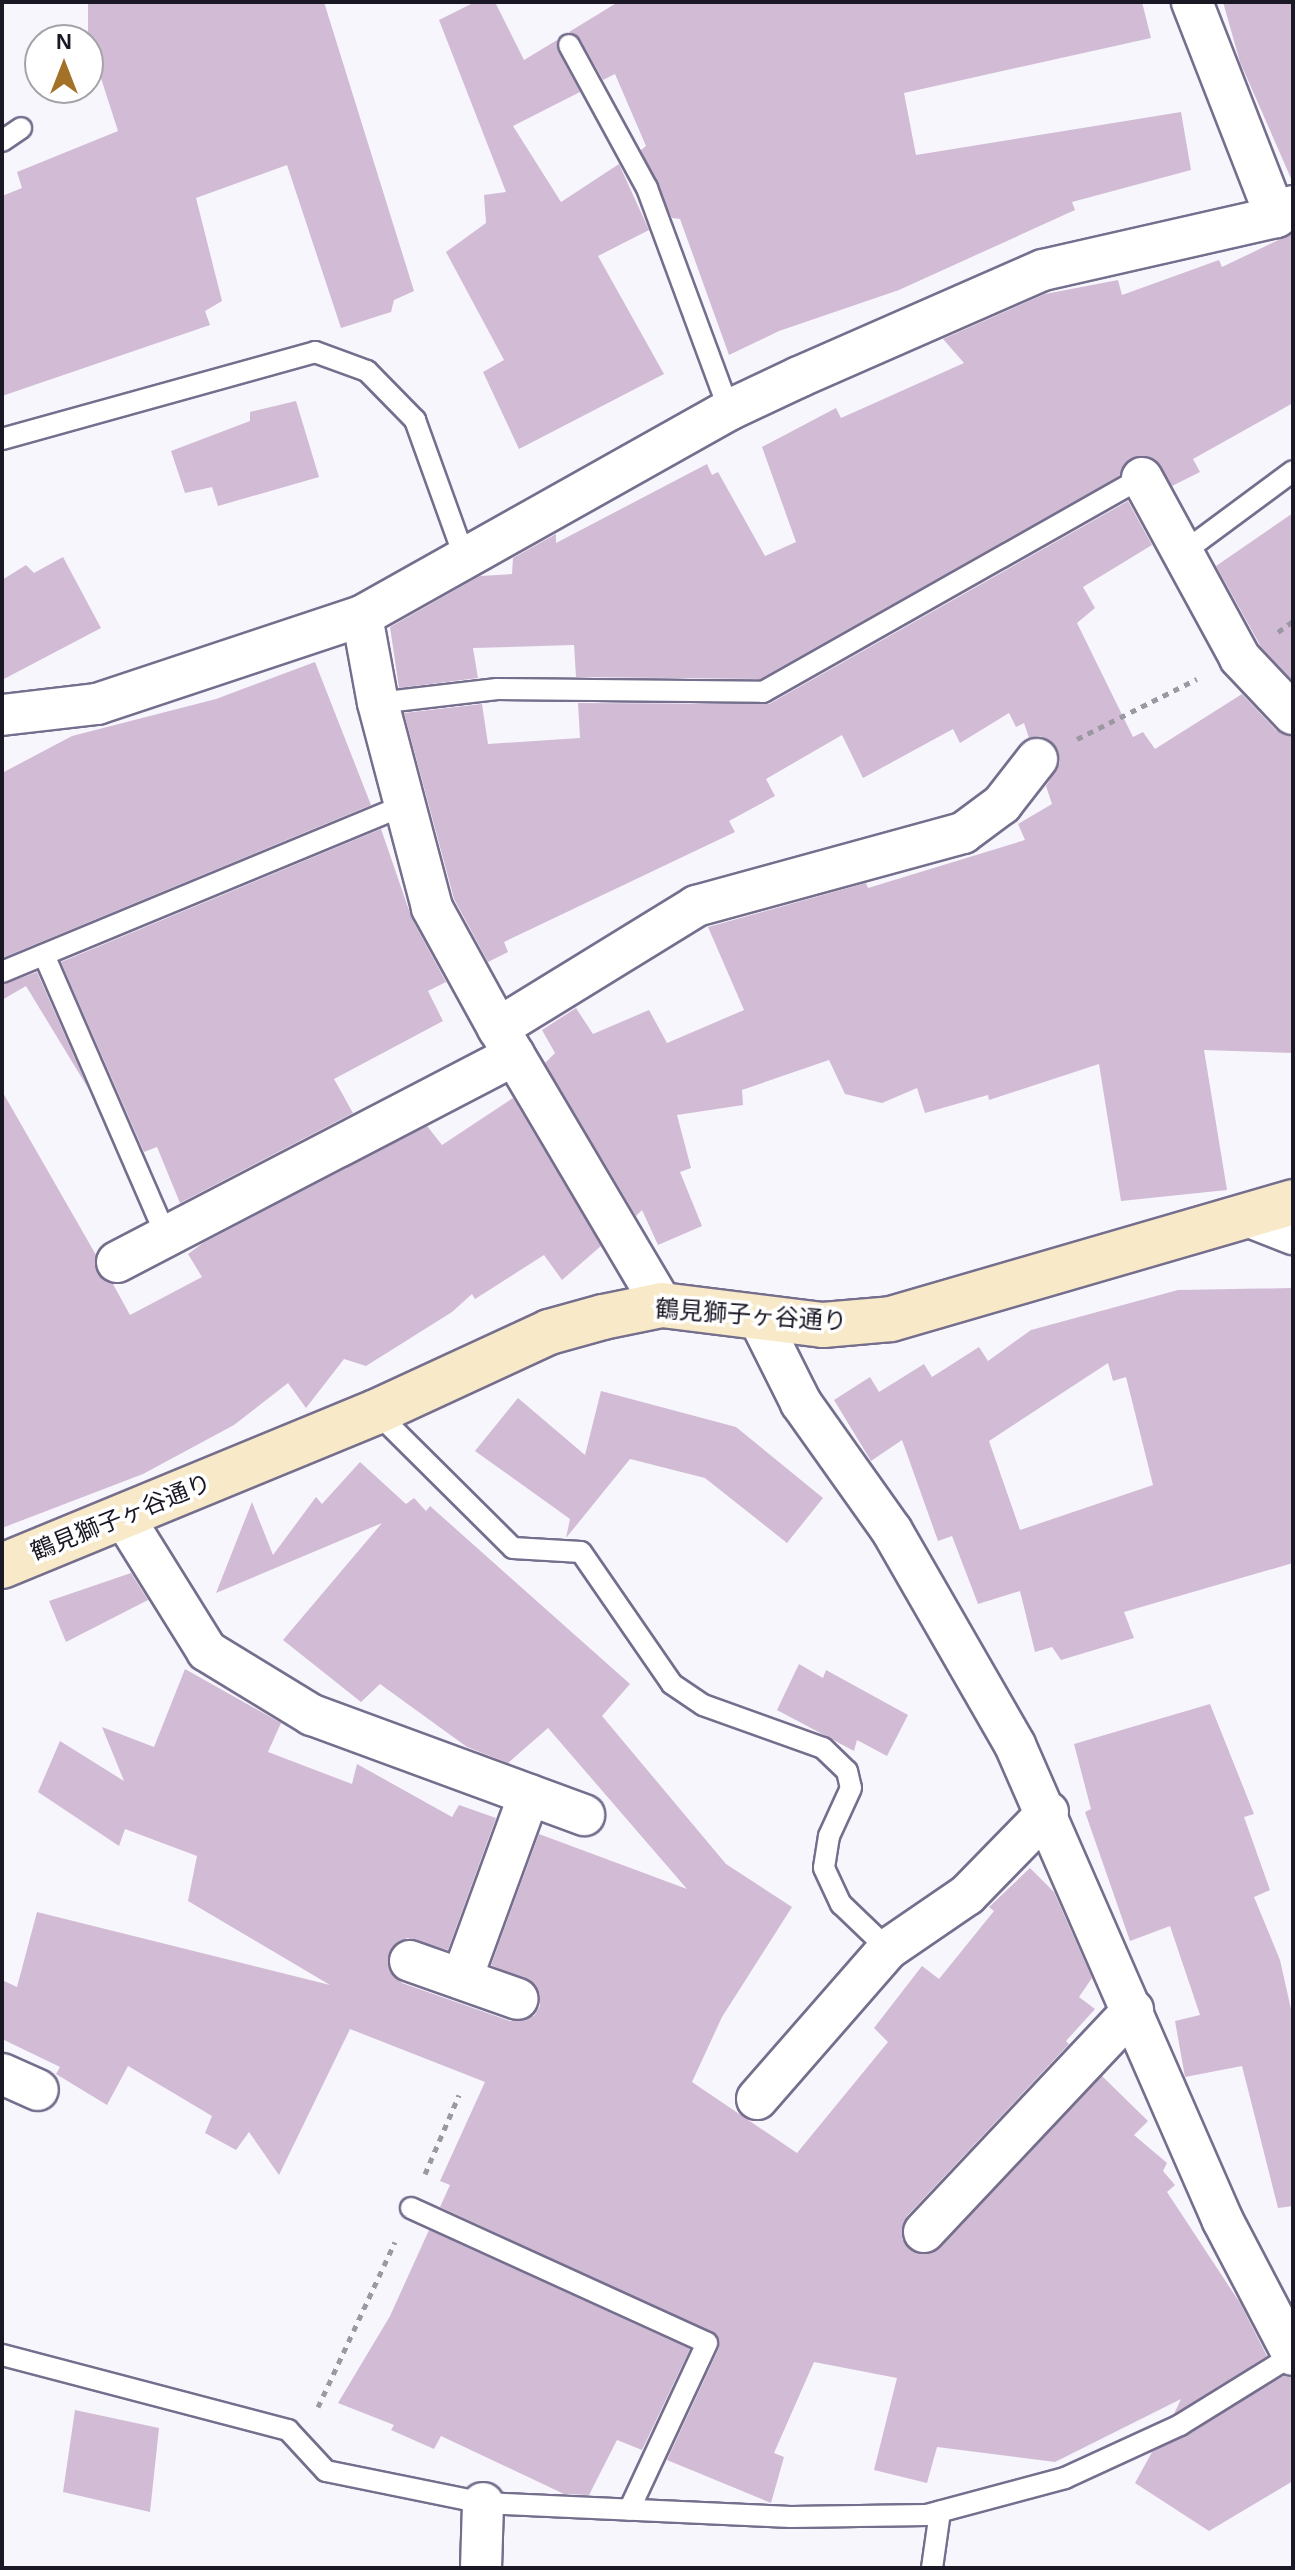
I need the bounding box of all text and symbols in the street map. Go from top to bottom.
north arrow [24,24,104,104]
text: N [56,29,72,54]
street label: 鶴見獅子ヶ谷通り [654,1294,848,1336]
street label: 鶴見獅子ヶ谷通り [27,1468,215,1566]

